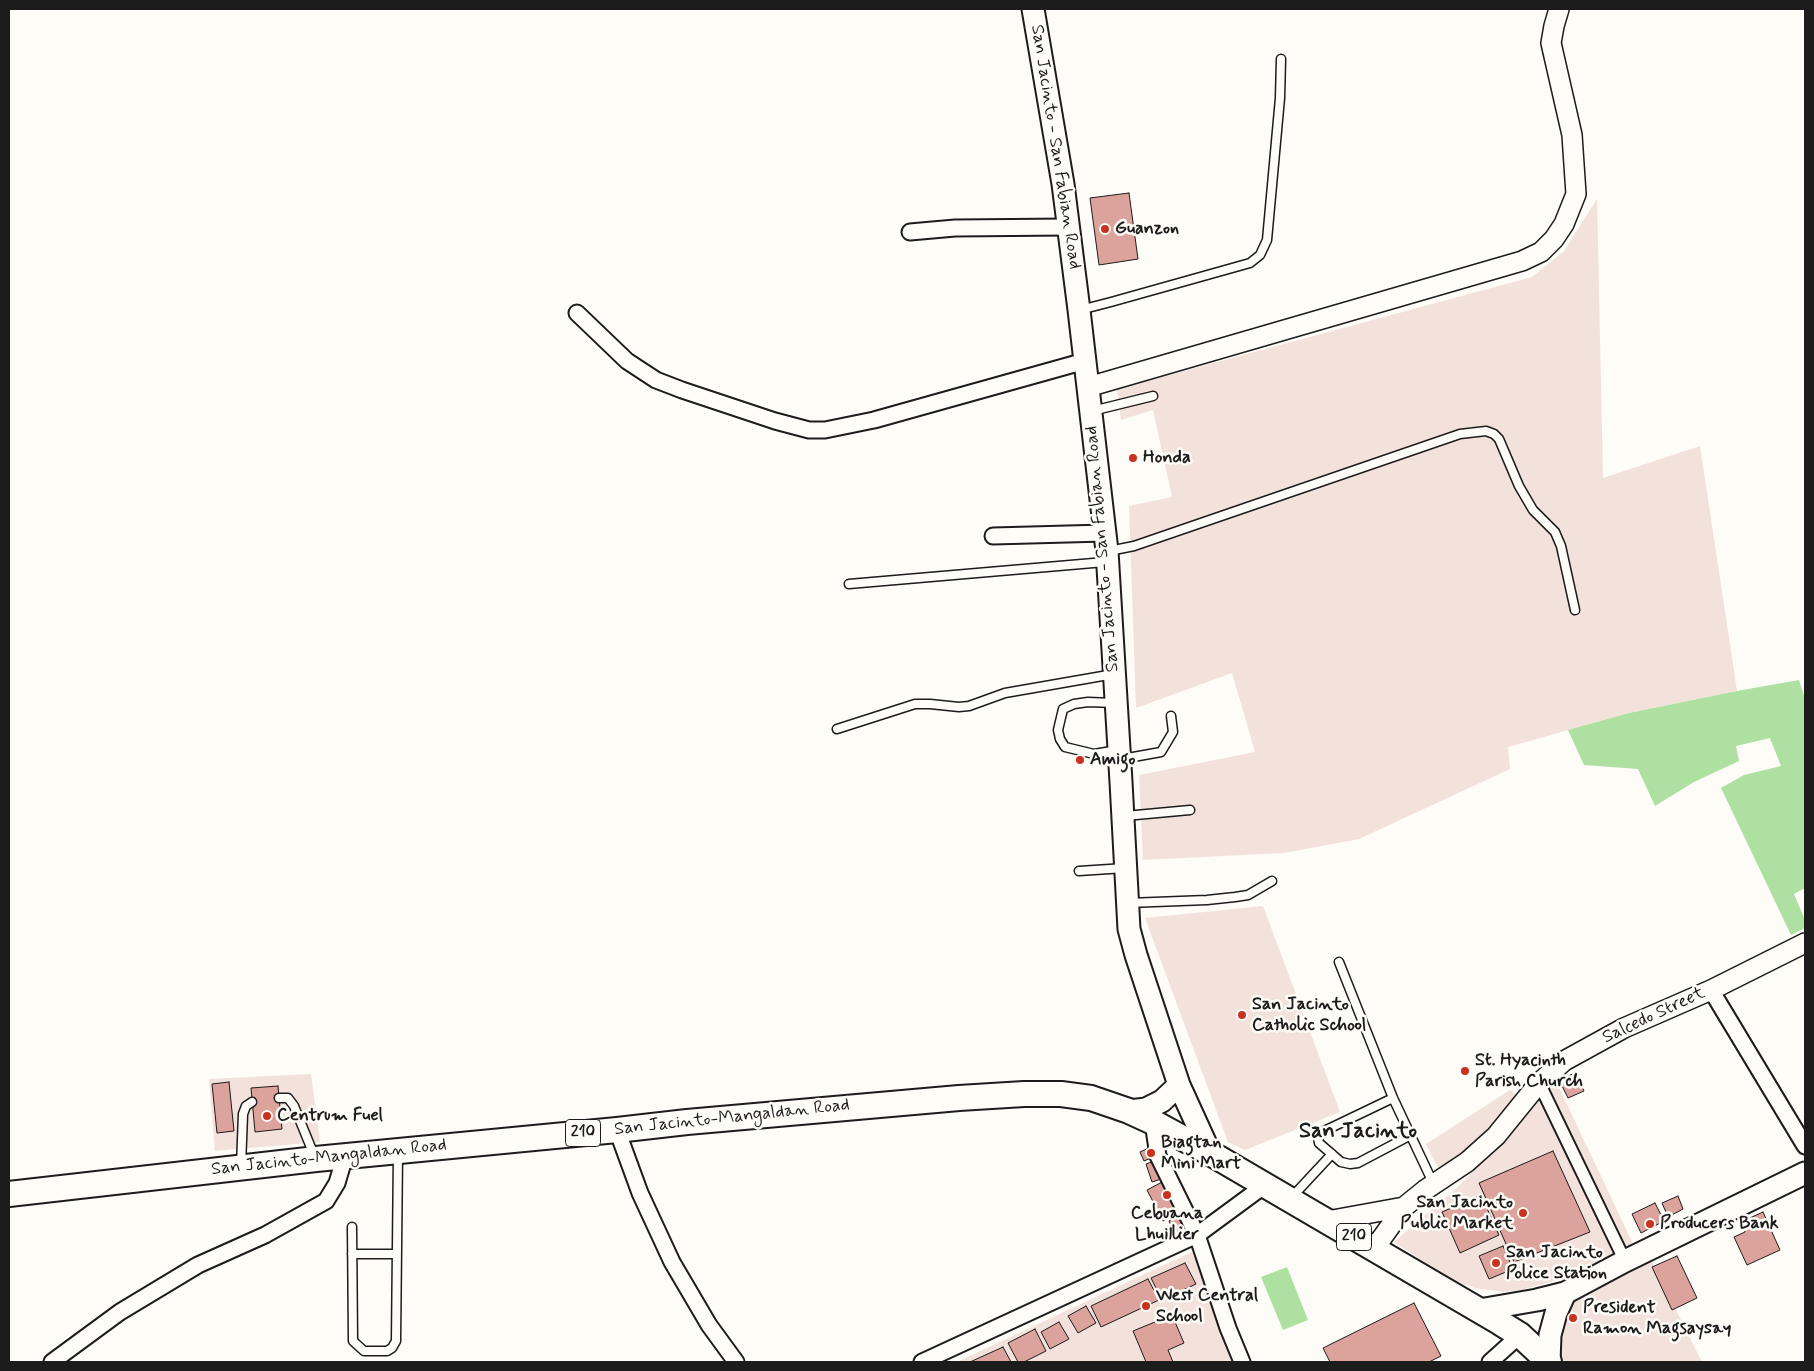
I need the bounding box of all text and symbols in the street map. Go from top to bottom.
street label: San Jacinto - San Fabian Road [1025,23,1085,271]
place label: Guanzon [1115,218,1179,240]
marker: Guanzon [1099,223,1111,235]
street label: San Jacinto - San Fabian Road [1081,425,1125,673]
place label: Honda [1143,447,1191,469]
marker: Honda [1127,452,1139,464]
place label: Amigo [1090,749,1135,771]
marker: Amigo [1074,754,1086,766]
street label: Salcedo Street [1599,983,1709,1049]
place label: San Jacinto Catholic School [1252,994,1366,1036]
marker: San Jacinto Catholic School [1236,1009,1248,1021]
place label: St. Hyacinth Parish Church [1475,1050,1583,1092]
marker: St. Hyacinth Parish Church [1459,1065,1471,1077]
street label: San Jacinto-Mangaldan Road [613,1095,851,1141]
place label: Centrum Fuel [277,1105,383,1127]
marker: Centrum Fuel [261,1110,273,1122]
district label: San Jacinto [1299,1119,1417,1145]
road number: 210 [566,1120,600,1146]
place label: Biagtan Mini Mart [1161,1132,1241,1174]
street label: San Jacinto-Mangaldan Road [210,1135,448,1181]
marker: Biagtan Mini Mart [1145,1147,1157,1159]
marker: Cebuana Lhuillier [1161,1189,1173,1201]
place label: San Jacinto Public Market [1400,1192,1513,1234]
place label: Cebuana Lhuillier [1131,1203,1203,1246]
marker: San Jacinto Public Market [1517,1207,1529,1219]
place label: Producers Bank [1660,1213,1779,1235]
marker: Producers Bank [1644,1218,1656,1230]
road number: 210 [1336,1224,1372,1250]
place label: San Jacinto Police Station [1506,1242,1607,1284]
marker: San Jacinto Police Station [1490,1257,1502,1269]
place label: West Central School [1156,1285,1258,1328]
place label: President Ramon Magsaysay [1583,1297,1731,1340]
marker: West Central School [1140,1300,1152,1312]
marker: President Ramon Magsaysay [1567,1312,1579,1324]

